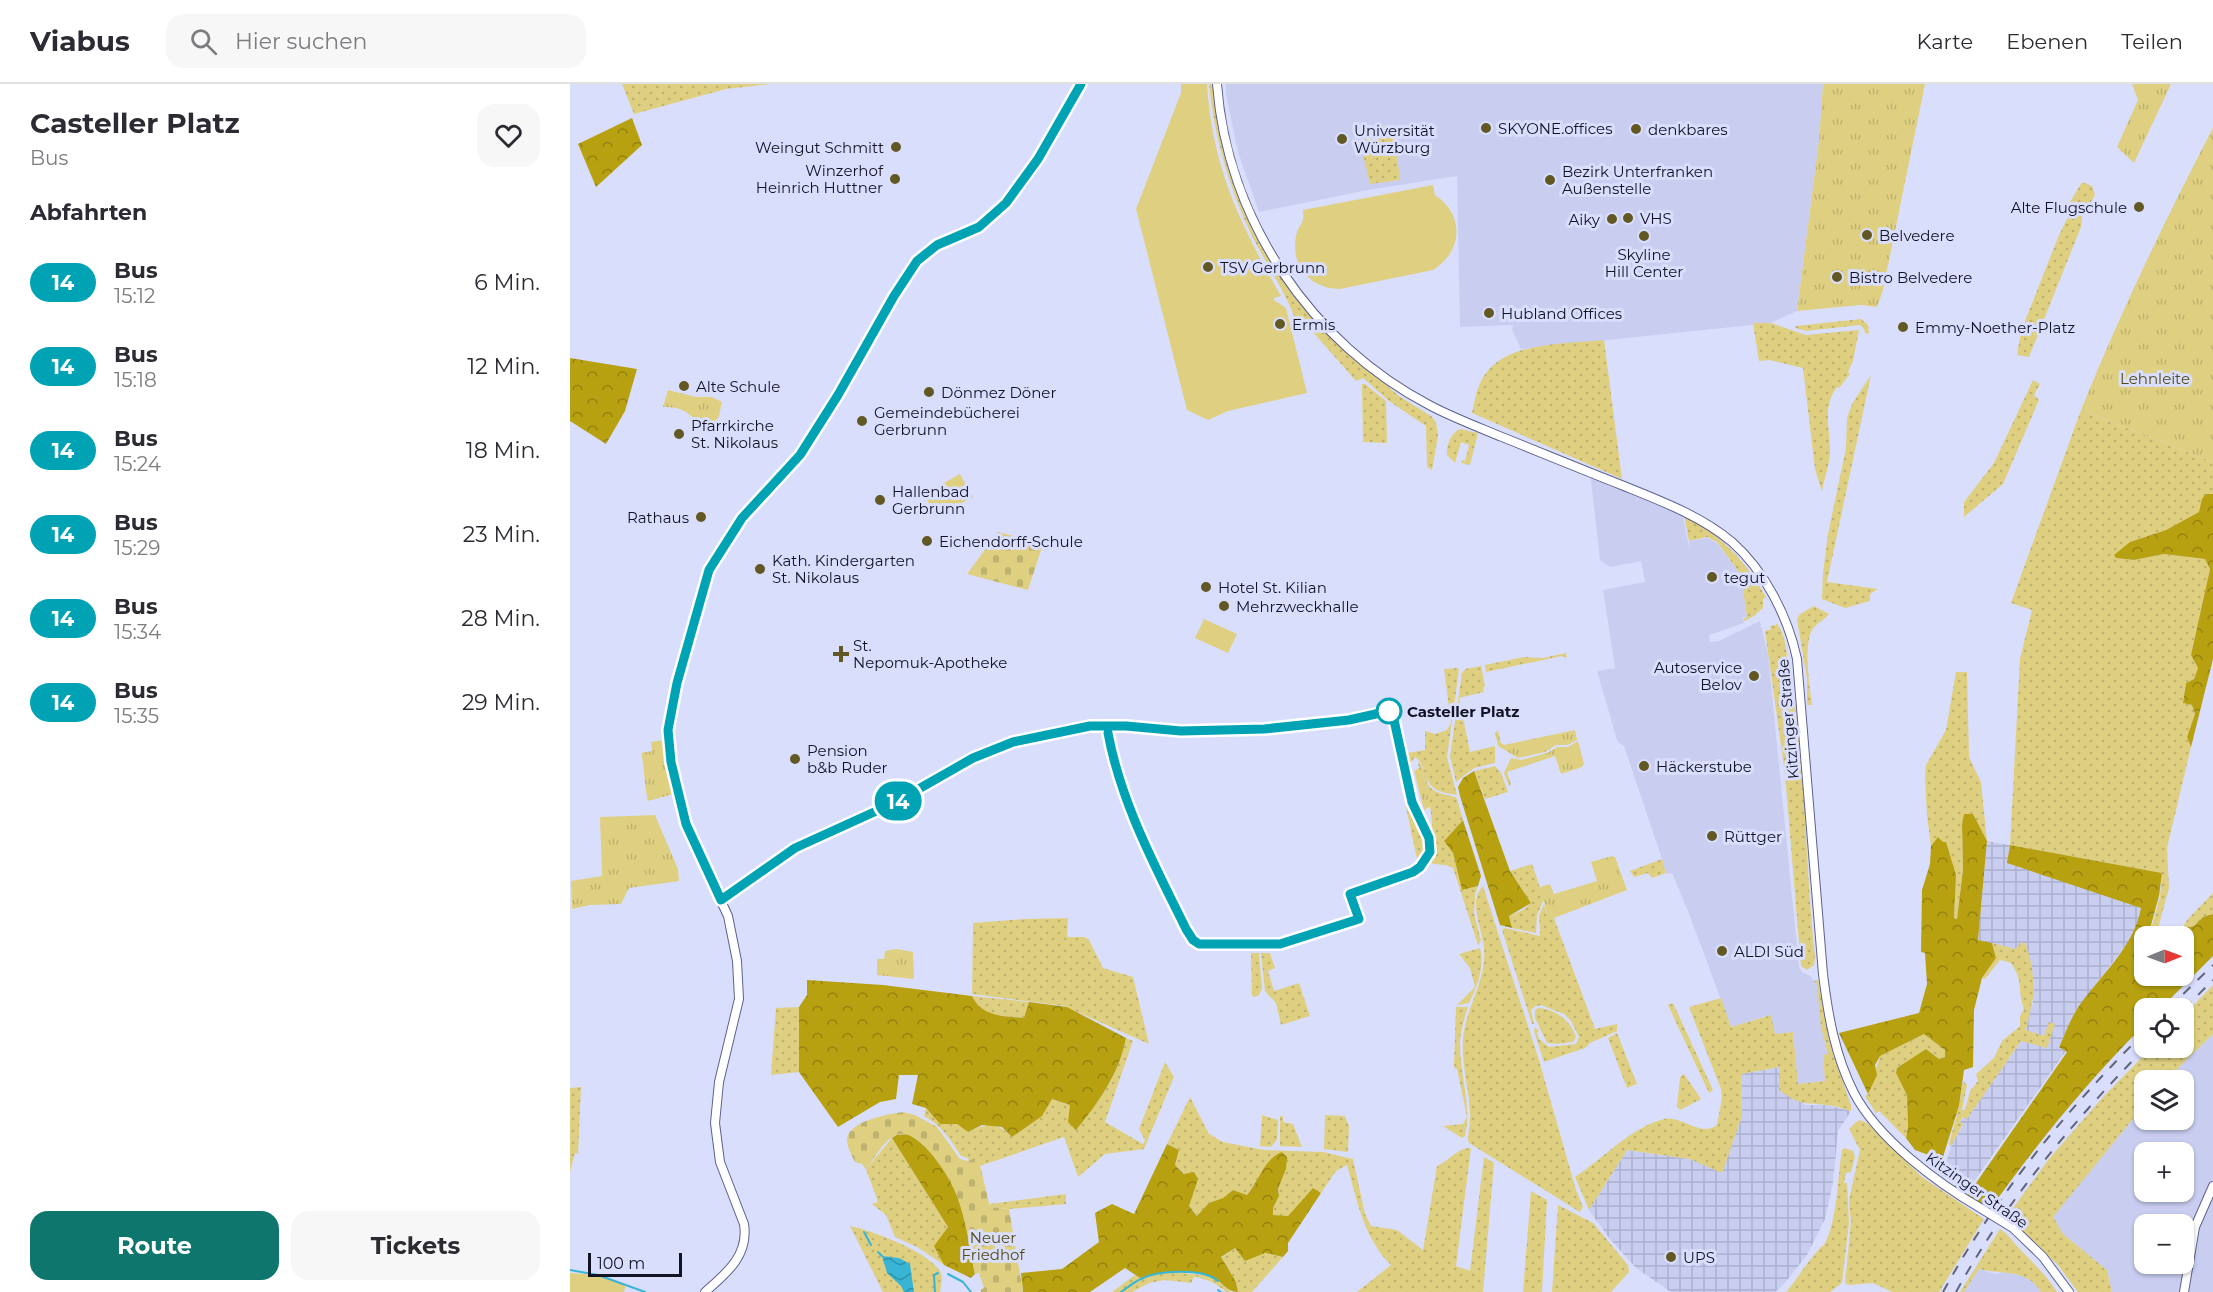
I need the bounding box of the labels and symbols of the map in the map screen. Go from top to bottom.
place label: SKYONE.offices [1498,119,1613,138]
place label: denkbares [1648,120,1728,139]
place label: Universität Würzburg [1354,121,1435,157]
marker: SKYONE.offices [1479,121,1493,135]
marker: denkbares [1629,122,1643,136]
marker: Universität Würzburg [1335,132,1349,146]
place label: Weingut Schmitt [755,138,884,157]
marker: Weingut Schmitt [889,140,903,154]
place label: Winzerhof Heinrich Huttner [756,161,884,197]
place label: Bezirk Unterfranken Außenstelle [1562,162,1713,198]
marker: Winzerhof Heinrich Huttner [888,172,902,186]
marker: Bezirk Unterfranken Außenstelle [1543,173,1557,187]
place label: Alte Flugschule [2011,198,2127,217]
marker: Alte Flugschule [2132,200,2146,214]
place label: VHS [1640,209,1672,228]
place label: Aiky [1568,210,1601,229]
marker: VHS [1621,211,1635,225]
marker: Aiky [1605,212,1619,226]
place label: Belvedere [1879,226,1955,245]
marker: Belvedere [1860,228,1874,242]
marker: Skyline Hill Center [1637,229,1651,243]
place label: Skyline Hill Center [1605,245,1683,281]
place label: TSV Gerbrunn [1220,258,1325,277]
marker: TSV Gerbrunn [1201,260,1215,274]
place label: Bistro Belvedere [1849,268,1972,287]
marker: Bistro Belvedere [1830,270,1844,284]
place label: Hubland Offices [1501,304,1622,323]
marker: Hubland Offices [1482,306,1496,320]
place label: Ermis [1292,315,1335,334]
marker: Ermis [1273,317,1287,331]
place label: Emmy-Noether-Platz [1915,318,2076,337]
marker: Emmy-Noether-Platz [1896,320,1910,334]
park label: Lehnleite [2120,369,2190,388]
place label: Alte Schule [696,377,780,396]
marker: Alte Schule [677,379,691,393]
place label: Dönmez Döner [941,383,1056,402]
marker: Dönmez Döner [922,385,936,399]
place label: Gemeindebücherei Gerbrunn [874,403,1020,439]
marker: Gemeindebücherei Gerbrunn [855,414,869,428]
place label: Pfarrkirche St. Nikolaus [691,416,778,452]
marker: Pfarrkirche St. Nikolaus [672,427,686,441]
place label: Hallenbad Gerbrunn [892,482,969,518]
marker: Hallenbad Gerbrunn [873,493,887,507]
place label: Rathaus [627,508,689,527]
marker: Rathaus [694,510,708,524]
place label: Eichendorff-Schule [939,532,1083,551]
marker: Eichendorff-Schule [920,534,934,548]
place label: Kath. Kindergarten St. Nikolaus [772,551,915,587]
marker: Kath. Kindergarten St. Nikolaus [753,562,767,576]
place label: tegut [1724,568,1765,587]
marker: tegut [1705,570,1719,584]
place label: Hotel St. Kilian [1218,578,1327,597]
marker: Hotel St. Kilian [1199,580,1213,594]
place label: Mehrzweckhalle [1236,597,1359,616]
marker: Mehrzweckhalle [1217,599,1231,613]
place label: St. Nepomuk-Apotheke [853,636,1007,672]
marker: St. Nepomuk-Apotheke [834,647,848,661]
place label: Autoservice Belov [1654,658,1743,694]
street label: Kitzinger Straße [1773,658,1803,780]
marker: Autoservice Belov [1747,669,1761,683]
marker: Casteller Platz [1376,698,1402,724]
place label: Casteller Platz [1407,702,1519,721]
place label: Pension b&b Ruder [807,741,887,777]
marker: Pension b&b Ruder [788,752,802,766]
place label: Häckerstube [1656,757,1752,776]
marker: Häckerstube [1637,759,1651,773]
line badge: 14 [871,782,925,820]
place label: Rüttger [1724,827,1782,846]
marker: Rüttger [1705,829,1719,843]
north arrow [2134,926,2194,986]
place label: ALDI Süd [1734,942,1804,961]
marker: ALDI Süd [1715,944,1729,958]
street label: Kitzinger Straße [1922,1148,2032,1232]
park label: Neuer Friedhof [961,1228,1025,1264]
place label: UPS [1683,1248,1715,1267]
scale bar [588,1250,682,1278]
marker: UPS [1664,1250,1678,1264]

